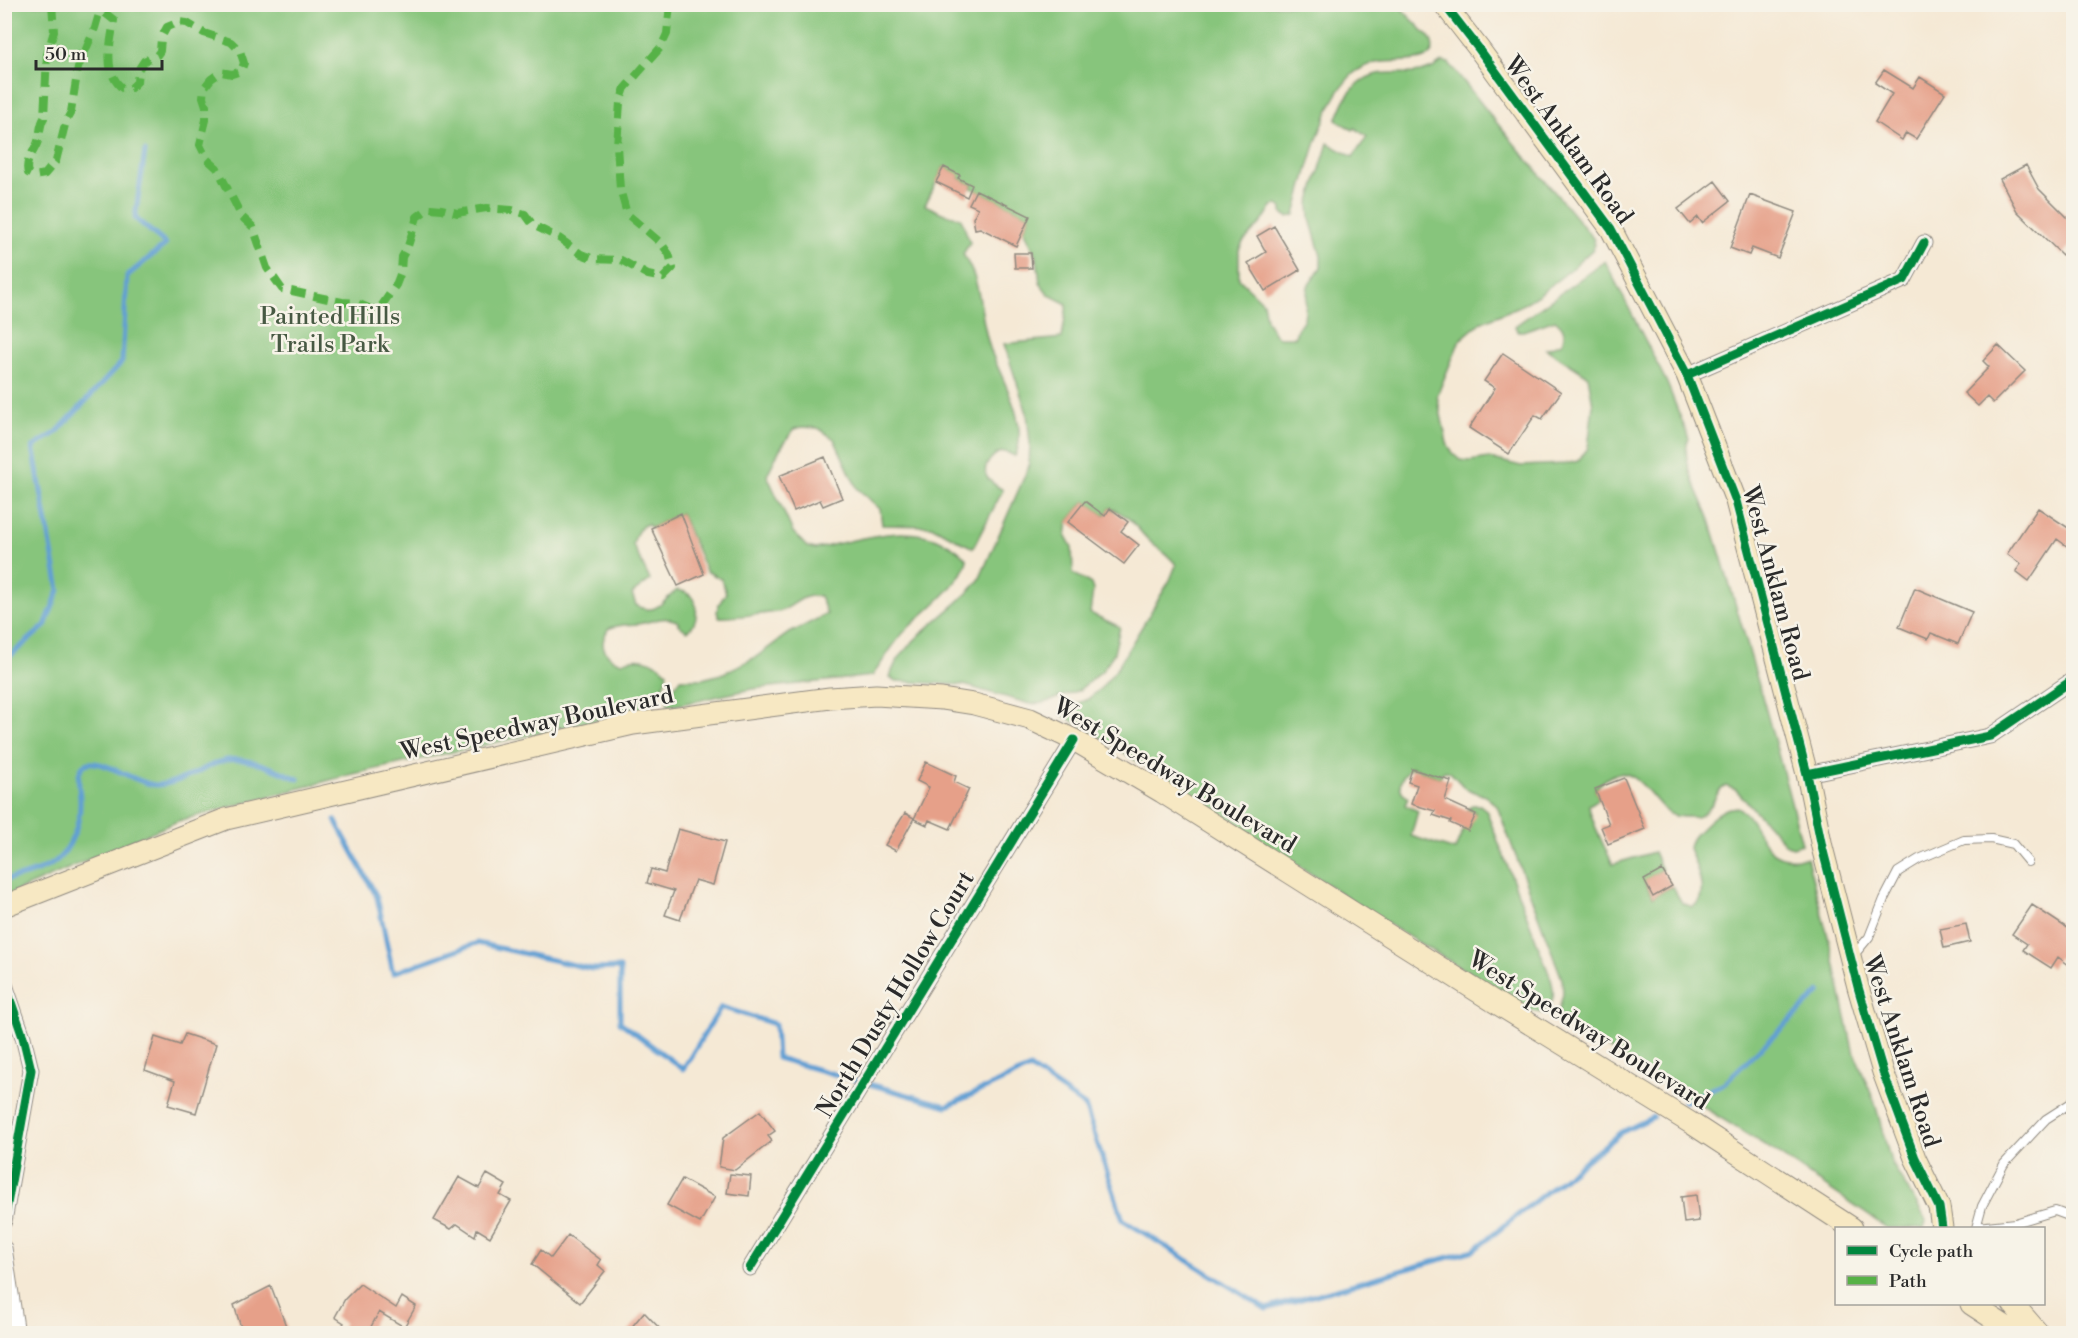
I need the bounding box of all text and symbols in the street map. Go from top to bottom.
scale bar [36,33,162,71]
text: 50 m [45,43,87,66]
street label: West Anklam Road [1496,50,1640,231]
park label: Painted Hills Trails Park [260,302,400,360]
street label: West Anklam Road [1734,481,1816,684]
street label: West Speedway Boulevard [397,680,677,768]
street label: West Speedway Boulevard [1047,691,1302,861]
street label: North Dusty Hollow Court [810,865,982,1123]
street label: West Speedway Boulevard [1462,944,1715,1118]
street label: West Anklam Road [1855,950,1946,1152]
legend [1835,1227,2045,1305]
text: Cycle path [1889,1240,1973,1263]
text: Path [1889,1270,1927,1293]

